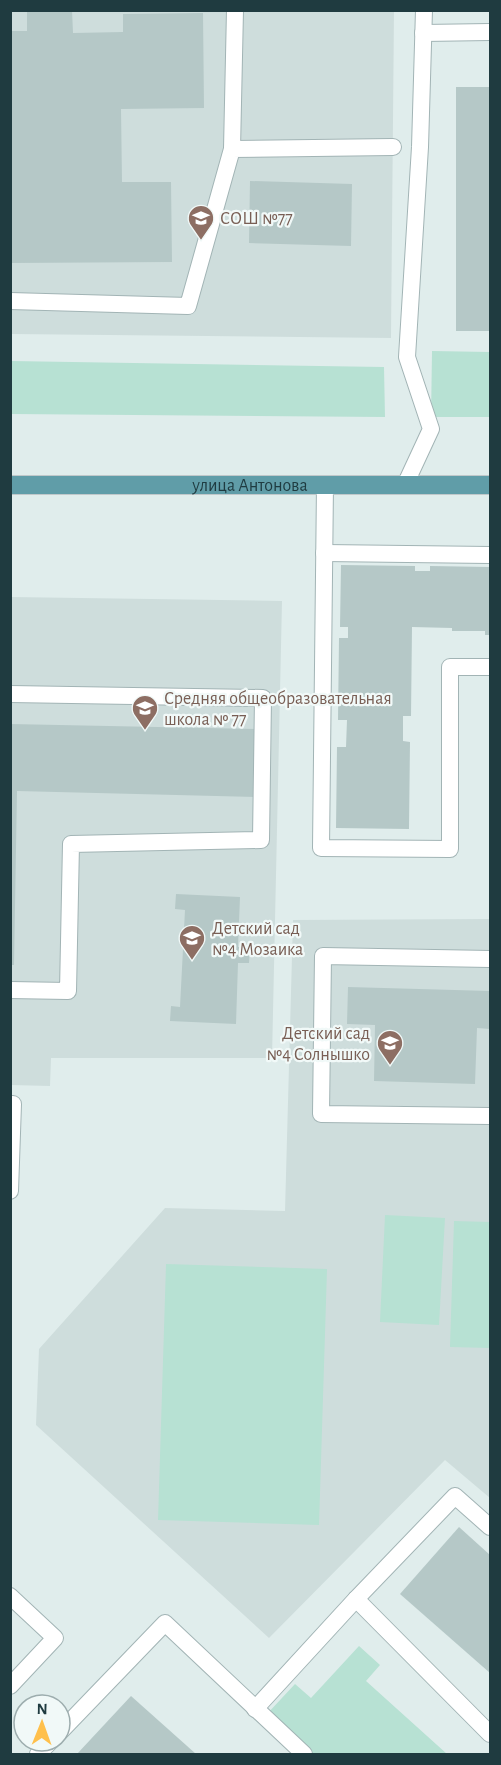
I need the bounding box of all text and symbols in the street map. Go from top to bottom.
school or university icon: СОШ №77 [186,203,216,241]
place label: СОШ №77 [220,210,293,228]
street label: улица Антонова [191,477,308,495]
place label: Средняя общеобразовательная школа № 77 [164,689,392,729]
school or university icon: Средняя общеобразовательная школа № 77 [130,693,160,731]
place label: Детский сад №4 Мозаика [212,920,303,959]
school or university icon: Детский сад №4 Мозаика [177,923,207,961]
place label: Детский сад №4 Солнышко [266,1025,370,1064]
school or university icon: Детский сад №4 Солнышко [375,1028,405,1066]
north arrow [12,1693,72,1753]
text: N [37,1701,48,1717]

